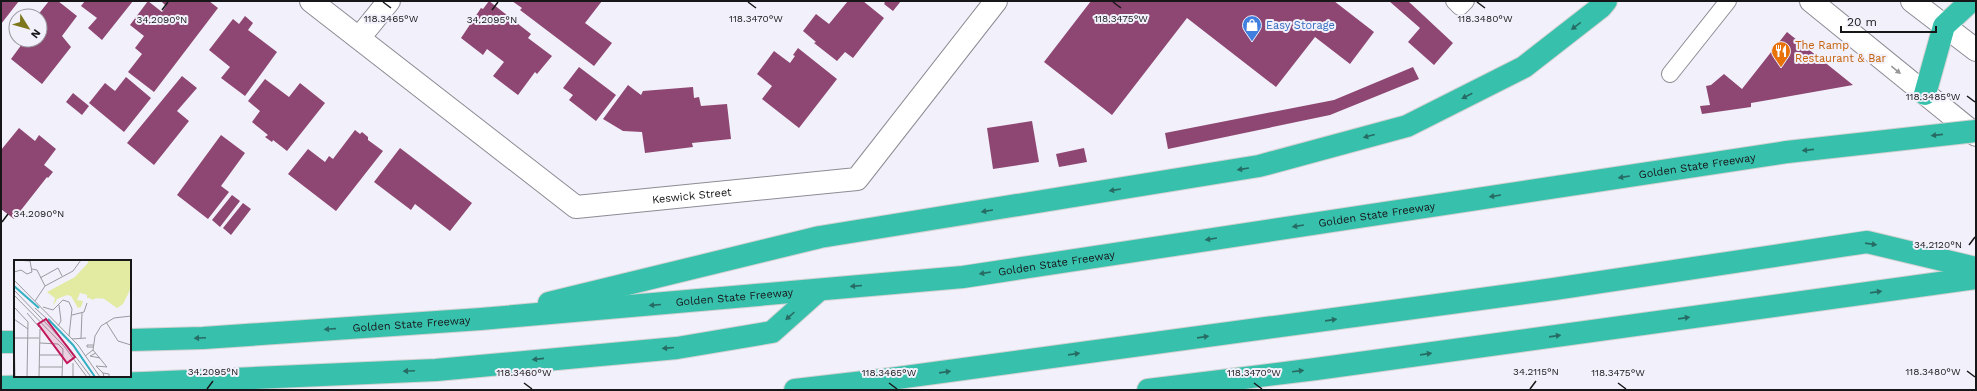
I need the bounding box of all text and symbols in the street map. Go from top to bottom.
north arrow [8,8,48,48]
scale bar [1841,8,1936,34]
text: 118.3465°W [364,13,419,24]
text: 118.3470°W [729,13,783,24]
text: 118.3475°W [1094,13,1148,24]
text: 118.3480°W [1457,13,1513,24]
text: 34.2090°N [137,14,187,25]
text: 34.2095°N [467,14,517,25]
shop icon: Easy Storage [1241,14,1263,42]
text: 20 m [1847,15,1877,29]
place label: Easy Storage [1266,19,1335,32]
one-way arrow [1571,22,1582,31]
text: N [28,27,43,41]
place label: The Ramp Restaurant & Bar [1795,39,1887,65]
restaurant icon: The Ramp Restaurant & Bar [1770,40,1792,68]
one-way arrow [1890,66,1901,75]
text: 118.3485°W [1906,91,1961,102]
one-way arrow [1461,93,1473,99]
one-way arrow [1931,132,1943,138]
one-way arrow [1363,133,1375,139]
one-way arrow [1802,146,1814,153]
street label: Golden State Freeway [1638,150,1757,181]
one-way arrow [1237,166,1249,172]
one-way arrow [1618,174,1630,180]
street label: Keswick Street [651,185,733,206]
one-way arrow [1109,187,1121,193]
one-way arrow [1489,193,1501,199]
street label: Golden State Freeway [1317,199,1436,230]
text: 34.2090°N [14,208,64,219]
one-way arrow [981,208,993,214]
one-way arrow [1292,223,1304,229]
one-way arrow [1205,236,1217,242]
text: 34.2120°N [1914,239,1962,250]
one-way arrow [1865,241,1877,247]
street label: Golden State Freeway [997,247,1116,278]
inset map [14,260,131,377]
one-way arrow [979,271,991,277]
one-way arrow [850,283,862,290]
street label: Golden State Freeway [675,285,794,309]
one-way arrow [1870,289,1882,295]
one-way arrow [649,301,661,308]
one-way arrow [785,311,795,321]
street label: Golden State Freeway [352,313,471,334]
one-way arrow [1678,315,1690,321]
one-way arrow [1325,316,1337,323]
one-way arrow [324,326,336,333]
one-way arrow [1549,333,1561,339]
one-way arrow [1196,334,1209,340]
one-way arrow [193,335,206,341]
one-way arrow [662,345,674,352]
one-way arrow [1068,351,1080,358]
one-way arrow [1420,351,1433,357]
one-way arrow [532,356,544,363]
text: 34.2095°N [188,366,238,377]
text: 34.2115°N [1513,366,1559,377]
text: 118.3480°W [1905,366,1961,377]
text: 118.3460°W [496,367,552,378]
text: 118.3465°W [862,367,917,378]
text: 118.3470°W [1227,367,1281,378]
text: 118.3475°W [1591,367,1645,378]
one-way arrow [402,368,415,374]
one-way arrow [1292,368,1304,374]
one-way arrow [939,369,951,375]

